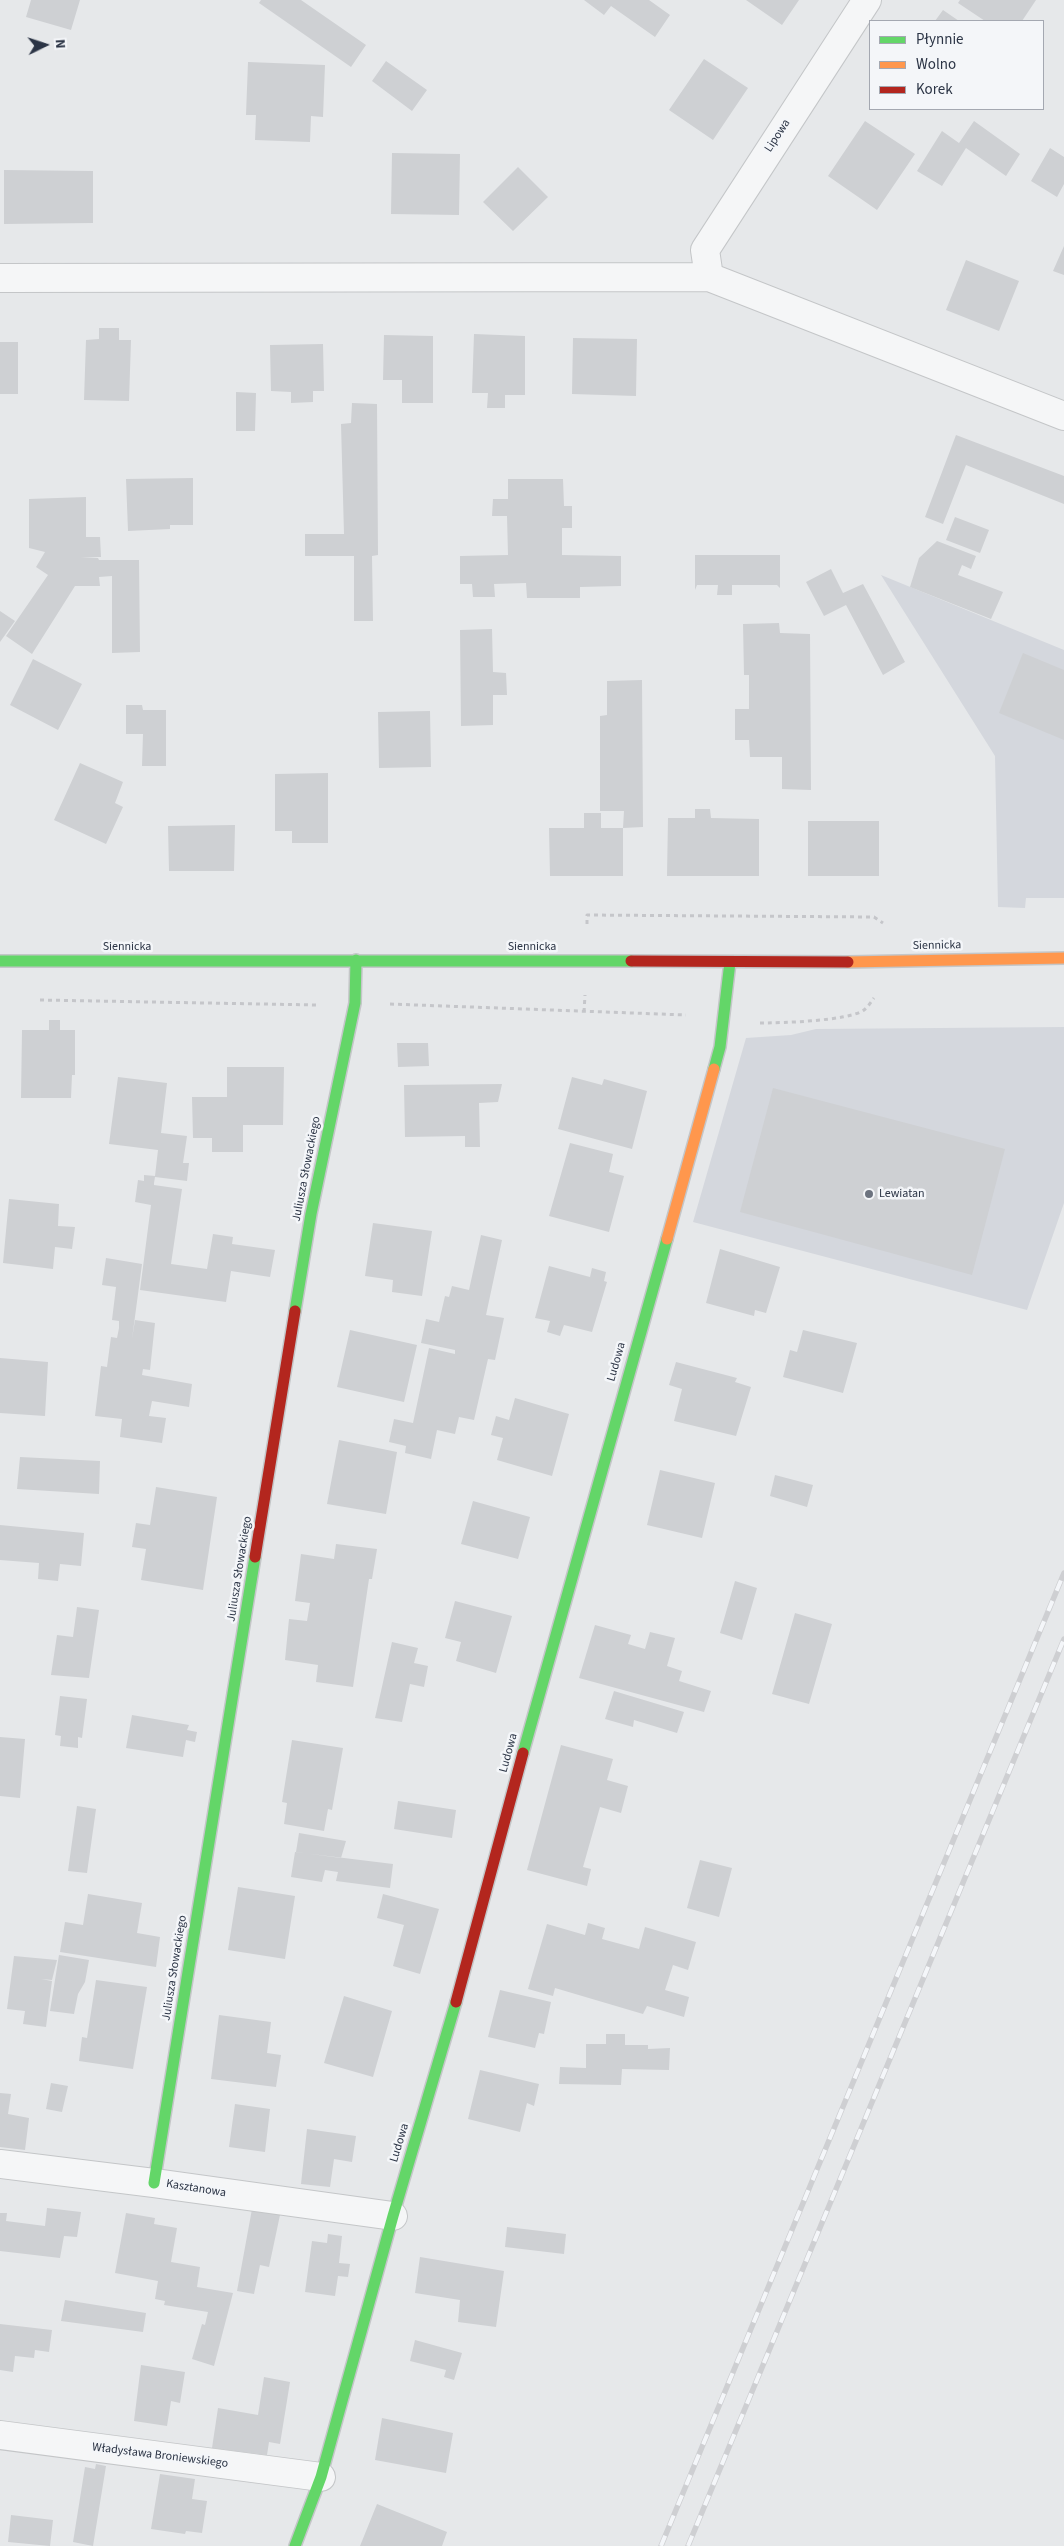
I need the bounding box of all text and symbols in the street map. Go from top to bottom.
north arrow [20,20,70,70]
legend [869,20,1044,110]
text: Płynnie [916,29,964,50]
text: N [50,39,70,49]
text: Wolno [916,54,956,75]
text: Korek [916,79,953,100]
street label: Lipowa [762,117,794,155]
street label: Siennicka [913,938,961,954]
street label: Siennicka [103,940,151,954]
street label: Siennicka [508,940,556,954]
street label: Juliusza Słowackiego [290,1115,324,1223]
place label: Lewiatan [879,1187,925,1201]
marker: Lewiatan [863,1188,875,1200]
street label: Ludowa [605,1341,629,1383]
street label: Juliusza Słowackiego [225,1515,255,1623]
street label: Ludowa [497,1732,521,1774]
street label: Juliusza Słowackiego [160,1914,190,2022]
street label: Ludowa [387,2122,413,2164]
street label: Kasztanowa [165,2177,227,2201]
street label: Władysława Broniewskiego [91,2441,229,2471]

